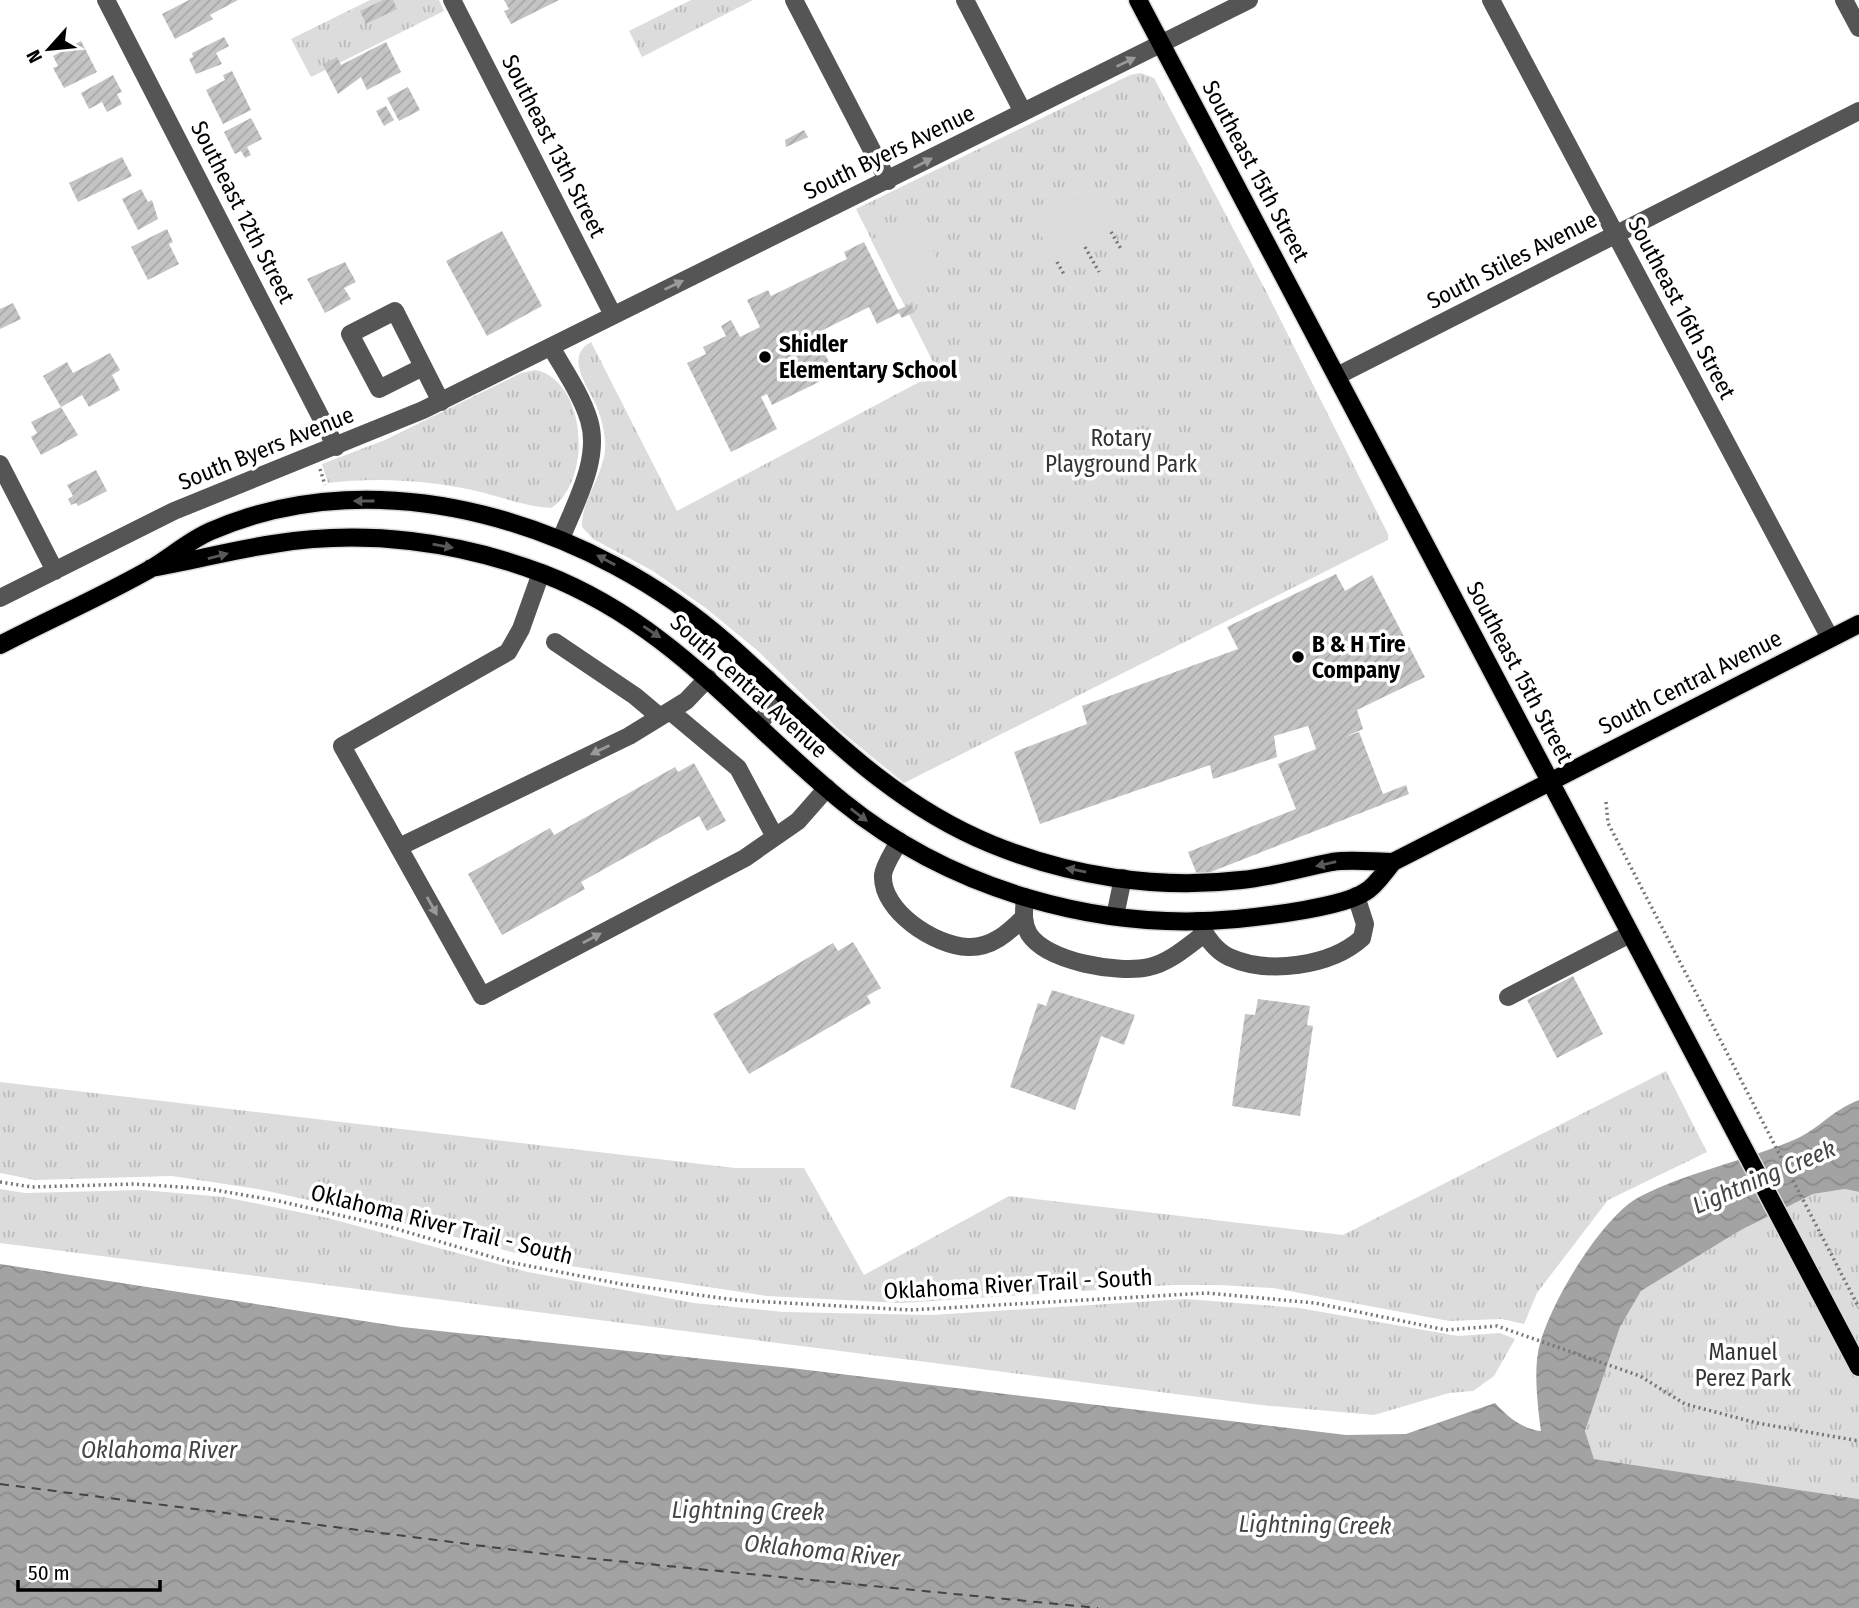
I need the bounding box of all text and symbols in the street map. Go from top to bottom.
north arrow [14,14,84,84]
text: N [21,46,47,67]
street label: Southeast 13th Street [496,50,612,242]
one-way arrow [1116,56,1136,67]
street label: Southeast 15th Street [1196,76,1316,267]
street label: South Byers Avenue [799,98,979,206]
street label: Southeast 12th Street [185,116,301,308]
one-way arrow [913,158,933,169]
street label: South Stiles Avenue [1422,205,1602,315]
street label: Southeast 16th Street [1622,212,1742,404]
one-way arrow [664,279,684,290]
place label: Shidler Elementary School [779,330,958,384]
marker: Shidler Elementary School [757,349,773,365]
street label: South Byers Avenue [174,400,358,496]
park label: Rotary Playground Park [1045,424,1197,478]
one-way arrow [352,495,374,507]
one-way arrow [432,541,454,552]
one-way arrow [208,550,229,560]
one-way arrow [596,555,616,566]
street label: Southeast 15th Street [1460,577,1580,768]
street label: South Central Avenue [665,608,833,764]
street label: South Central Avenue [1594,624,1786,740]
one-way arrow [643,625,661,639]
place label: B & H Tire Company [1312,630,1406,684]
marker: B & H Tire Company [1290,649,1306,665]
one-way arrow [590,744,610,756]
one-way arrow [850,807,868,822]
one-way arrow [1314,859,1336,870]
one-way arrow [1065,865,1087,876]
one-way arrow [426,897,438,916]
one-way arrow [582,933,602,944]
water label: Lightning Creek [1688,1134,1840,1220]
street label: Oklahoma River Trail - South [308,1178,576,1270]
street label: Oklahoma River Trail - South [883,1263,1153,1305]
park label: Manuel Perez Park [1695,1338,1792,1392]
water label: Oklahoma River [81,1436,238,1464]
water label: Lightning Creek [671,1496,825,1526]
water label: Lightning Creek [1238,1510,1392,1540]
water label: Oklahoma River [743,1529,902,1573]
scale bar [18,1548,159,1592]
text: 50 m [28,1560,70,1586]

